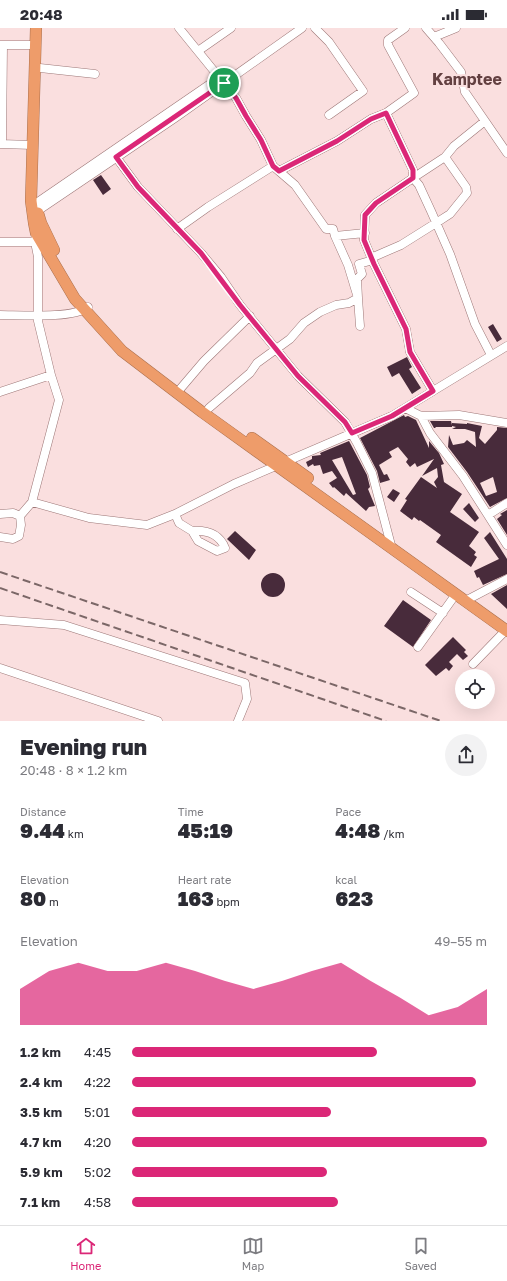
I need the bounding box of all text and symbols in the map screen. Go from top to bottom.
text: 20:48 [20,5,63,23]
pin [207,66,241,100]
district label: Kamptee [432,69,502,89]
icon: arrive [213,72,235,94]
map controls [455,669,495,709]
button: locate [455,669,495,709]
text: Evening run [20,733,147,760]
button: share [445,734,487,776]
text: 20:48 · 8 × 1.2 km [20,762,127,778]
text: Distance [20,805,66,818]
text: Time [178,805,204,818]
text: Pace [335,805,361,818]
text: 9.44 [20,818,65,842]
text: 45:19 [178,818,233,842]
text: 4:48 [335,818,380,842]
text: km [65,827,84,840]
text: /km [380,827,404,840]
text: Elevation [20,873,69,886]
text: Heart rate [178,873,231,886]
text: kcal [335,873,357,886]
text: 80 [20,886,46,910]
text: 163 [178,886,214,910]
text: 623 [335,886,373,910]
text: m [46,895,59,908]
text: bpm [214,895,240,908]
text: Elevation [20,933,78,949]
text: 49–55 m [434,933,487,949]
text: 1.2 km [20,1044,61,1060]
text: 4:45 [84,1044,111,1060]
text: 2.4 km [20,1074,62,1090]
text: 4:22 [84,1074,111,1090]
text: 3.5 km [20,1104,62,1120]
text: 5:01 [84,1104,110,1120]
text: 4.7 km [20,1134,62,1150]
text: 4:20 [84,1134,111,1150]
text: 5.9 km [20,1164,63,1180]
text: 5:02 [84,1164,111,1180]
text: 7.1 km [20,1194,60,1210]
text: 4:58 [84,1194,111,1210]
tab: Home [70,1235,101,1272]
tab: Map [242,1235,264,1272]
tab: Saved [405,1235,437,1272]

